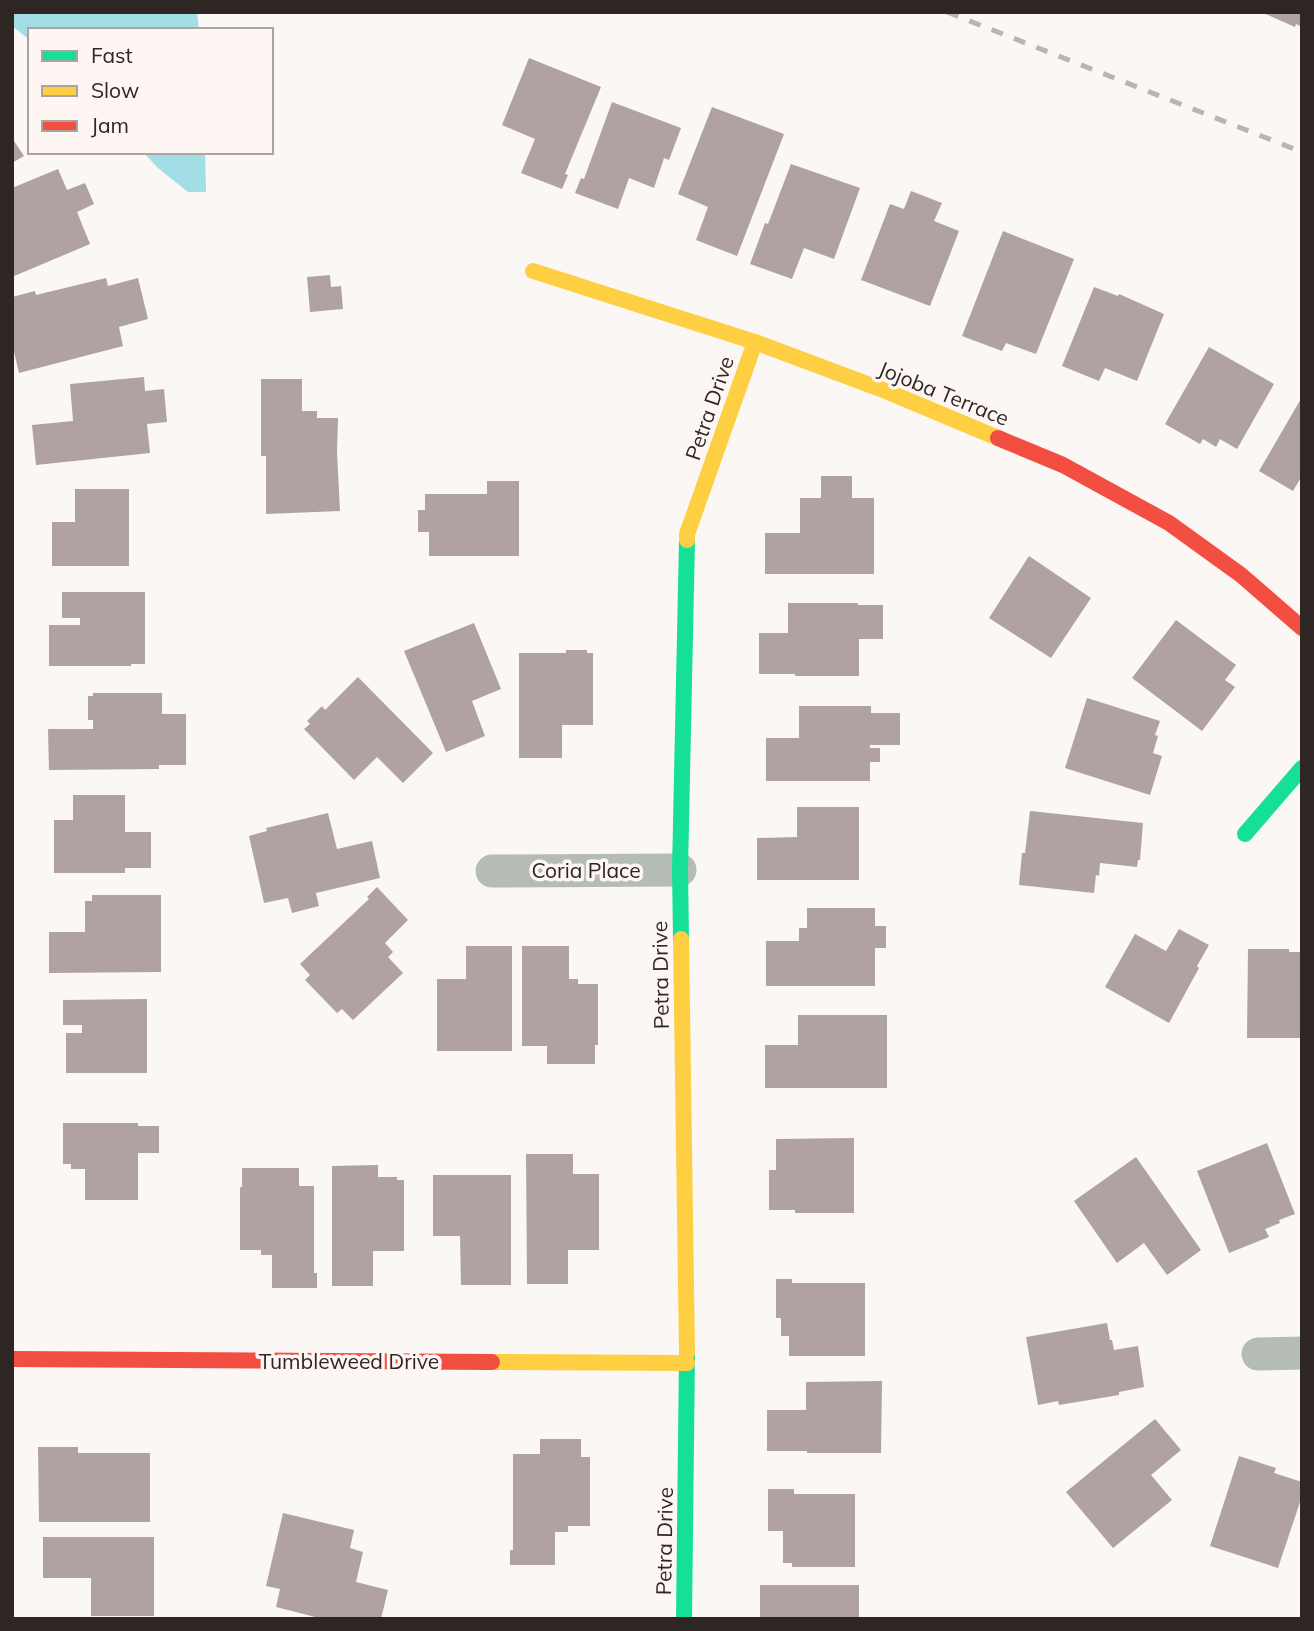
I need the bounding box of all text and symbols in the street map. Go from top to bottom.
legend [28,28,273,154]
text: Fast [91,42,133,68]
text: Slow [91,77,139,103]
text: Jam [91,112,129,138]
street label: Petra Drive [679,353,739,463]
street label: Jojoba Terrace [875,355,1013,431]
street label: Coria Place [531,857,641,883]
street label: Petra Drive [646,921,674,1029]
street label: Tumbleweed Drive [259,1348,439,1374]
street label: Petra Drive [650,1487,678,1595]

